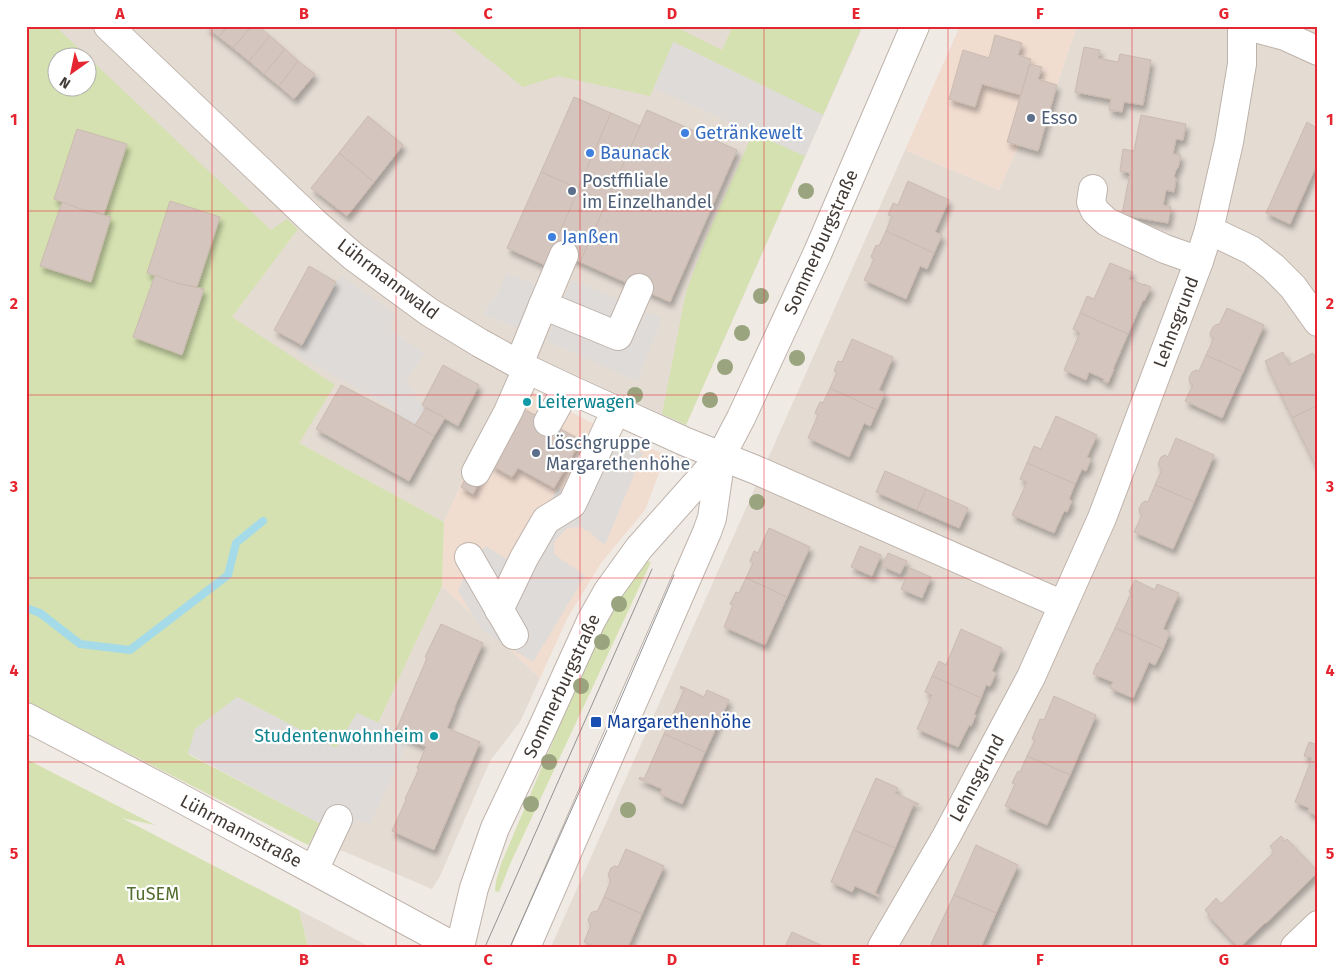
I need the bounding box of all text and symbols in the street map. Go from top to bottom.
text: A [114,4,125,23]
text: B [299,4,309,23]
text: C [483,4,493,23]
text: D [667,4,677,23]
text: E [852,4,860,23]
text: F [1036,4,1044,23]
text: G [1219,4,1229,23]
north arrow [48,48,98,98]
text: N [57,73,74,92]
place label: Esso [1041,107,1078,129]
text: 1 [10,110,18,129]
text: 1 [1326,110,1334,129]
marker: Esso [1025,112,1037,124]
place label: Getränkewelt [695,122,803,144]
marker: Getränkewelt [679,127,691,139]
place label: Baunack [600,142,670,164]
marker: Baunack [584,147,596,159]
street label: Sommerburgstraße [779,166,863,318]
place label: Postffiliale im Einzelhandel [582,170,712,213]
marker: Postffiliale im Einzelhandel [566,185,578,197]
place label: Janßen [562,226,619,248]
marker: Janßen [546,231,558,243]
street label: Lührmannwald [333,234,443,324]
street label: Lehnsgrund [1149,273,1203,371]
text: 2 [10,294,18,313]
text: 2 [1326,294,1334,313]
place label: Leiterwagen [537,391,635,413]
marker: Leiterwagen [521,396,533,408]
place label: Löschgruppe Margarethenhöhe [546,432,690,475]
marker: Löschgruppe Margarethenhöhe [530,447,542,459]
text: 3 [9,477,18,496]
text: 3 [1325,477,1334,496]
street label: Sommerburgstraße [519,610,605,762]
text: 4 [9,661,19,680]
text: 4 [1325,661,1335,680]
place label: Margarethenhöhe [607,711,751,733]
marker: Margarethenhöhe [589,715,603,729]
place label: Studentenwohnheim [254,725,424,747]
marker: Studentenwohnheim [428,730,440,742]
street label: Lehnsgrund [945,730,1009,826]
street label: Lührmannstraße [176,790,306,872]
text: 5 [10,844,19,863]
text: 5 [1326,844,1335,863]
park label: TuSEM [127,883,179,905]
text: A [114,950,125,969]
text: B [299,950,309,969]
text: C [483,950,493,969]
text: D [667,950,677,969]
text: E [852,950,860,969]
text: F [1036,950,1044,969]
text: G [1219,950,1229,969]

